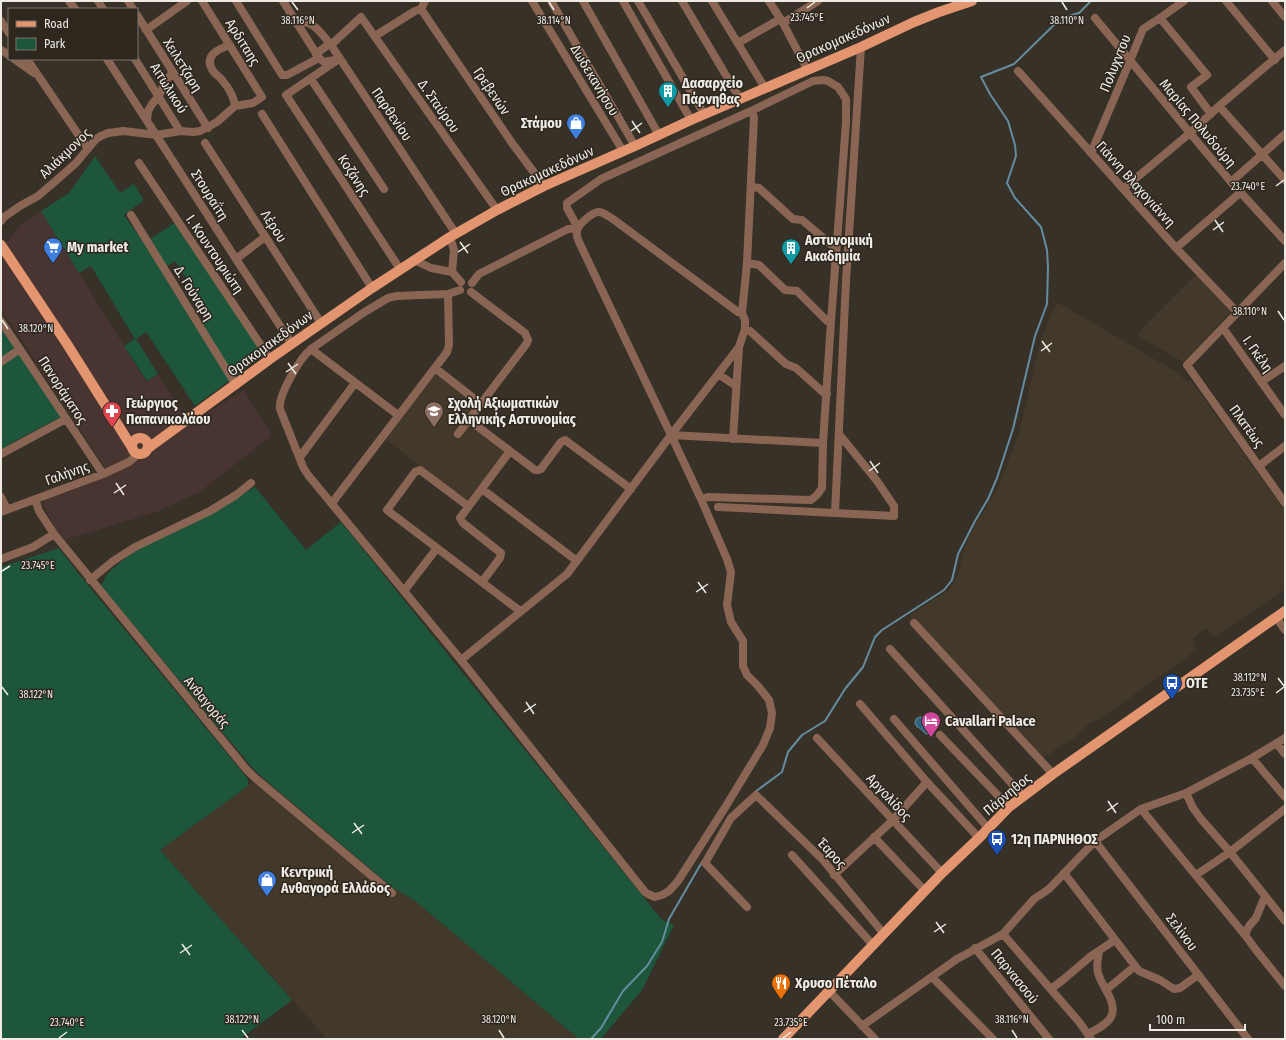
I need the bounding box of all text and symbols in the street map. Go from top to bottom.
legend [8,8,138,60]
street label: Θρακομακεδόνων [793,10,893,67]
text: 23.745°E [790,12,824,24]
text: 38.116°N [281,15,315,27]
text: 38.114°N [537,15,571,27]
text: 38.110°N [1050,15,1084,27]
street label: Αρδιταης [222,16,264,69]
text: Road [44,17,69,31]
street label: Πολυχντου [1096,32,1135,95]
street label: Χειλετζαρη [159,35,206,95]
text: Park [44,37,66,51]
street label: Δωδεκανήσου [567,42,622,119]
street label: Αιτωλικού [146,60,191,117]
street label: Γρεβενών [469,64,514,118]
place label: Δασαρχείο Πάρνηθας [681,75,744,108]
street label: Δ. Σταύρου [414,76,463,136]
street label: Μαρίας Πολυδούρη [1156,76,1240,171]
building icon: Δασαρχείο Πάρνηθας [657,80,679,108]
street label: Παρθενίου [368,84,416,144]
shop icon: Στάμου [565,112,587,140]
place label: Στάμου [521,115,562,132]
street label: Αλιάκμονος [36,125,95,182]
street label: Γιάννη Βλαχογιάννη [1092,138,1179,231]
street label: Θρακομακεδόνων [498,142,597,201]
street label: Κοζάνης [334,151,373,199]
street label: Στουραΐτη [187,166,233,224]
text: 23.740°E [1231,181,1265,193]
street label: Λέρου [257,207,290,246]
street label: Ι. Κουντουριώτη [182,212,247,297]
place label: Αστυνομική Ακαδημία [804,232,873,265]
supermarket icon: My market [42,236,64,264]
building icon: Αστυνομική Ακαδημία [780,237,802,265]
place label: My market [67,239,129,256]
street label: Δ. Γούναρη [170,263,217,324]
text: 38.110°N [1233,306,1267,318]
street label: Θρακομακεδόνων [224,307,316,380]
text: 38.120°N [19,323,53,335]
street label: Ι. Γκέλη [1239,332,1276,376]
street label: Πανοράματος [34,353,91,428]
place label: Γεώργιος Παπανικολάου [126,395,210,428]
place label: Σχολή Αξιωματικών Ελληνικής Αστυνομίας [448,395,577,428]
pharmacy icon: Γεώργιος Παπανικολάου [101,400,123,428]
school or university icon: Σχολή Αξιωματικών Ελληνικής Αστυνομίας [423,400,445,428]
street label: Πλατέως [1225,402,1268,451]
street label: Γαλήνης [43,458,92,489]
text: 23.745°E [21,560,55,572]
bus stop icon: ΟΤΕ [1161,672,1183,700]
text: 38.112°N [1233,672,1267,684]
street label: Ανθαγοράς [180,673,233,732]
place label: ΟΤΕ [1186,675,1208,692]
text: 23.735°E [1231,687,1265,699]
text: 38.122°N [19,689,53,701]
hotel icon: Cavallari Palace [920,710,942,738]
place label: Cavallari Palace [945,713,1036,730]
street label: Πάρνηθος [980,769,1035,819]
street label: Αργολίδος [863,770,915,824]
bus stop icon: 12η ΠΑΡΝΗΘΟΣ [986,828,1008,856]
place label: 12η ΠΑΡΝΗΘΟΣ [1011,831,1098,848]
street label: Έαρος [813,834,850,872]
place label: Κεντρική Ανθαγορά Ελλάδος [280,864,391,897]
shop icon: Κεντρική Ανθαγορά Ελλάδος [256,869,278,897]
street label: Σελίνου [1162,910,1201,954]
street label: Παρνασσού [987,945,1042,1007]
restaurant icon: Χρυσο Πέταλο [770,972,792,1000]
place label: Χρυσο Πέταλο [794,975,878,992]
scale bar [1150,1006,1245,1032]
text: 100 m [1156,1013,1185,1027]
text: 38.122°N [225,1014,259,1026]
text: 38.120°N [482,1014,516,1026]
text: 38.116°N [995,1014,1029,1026]
text: 23.740°E [50,1017,84,1029]
text: 23.735°E [774,1017,808,1029]

